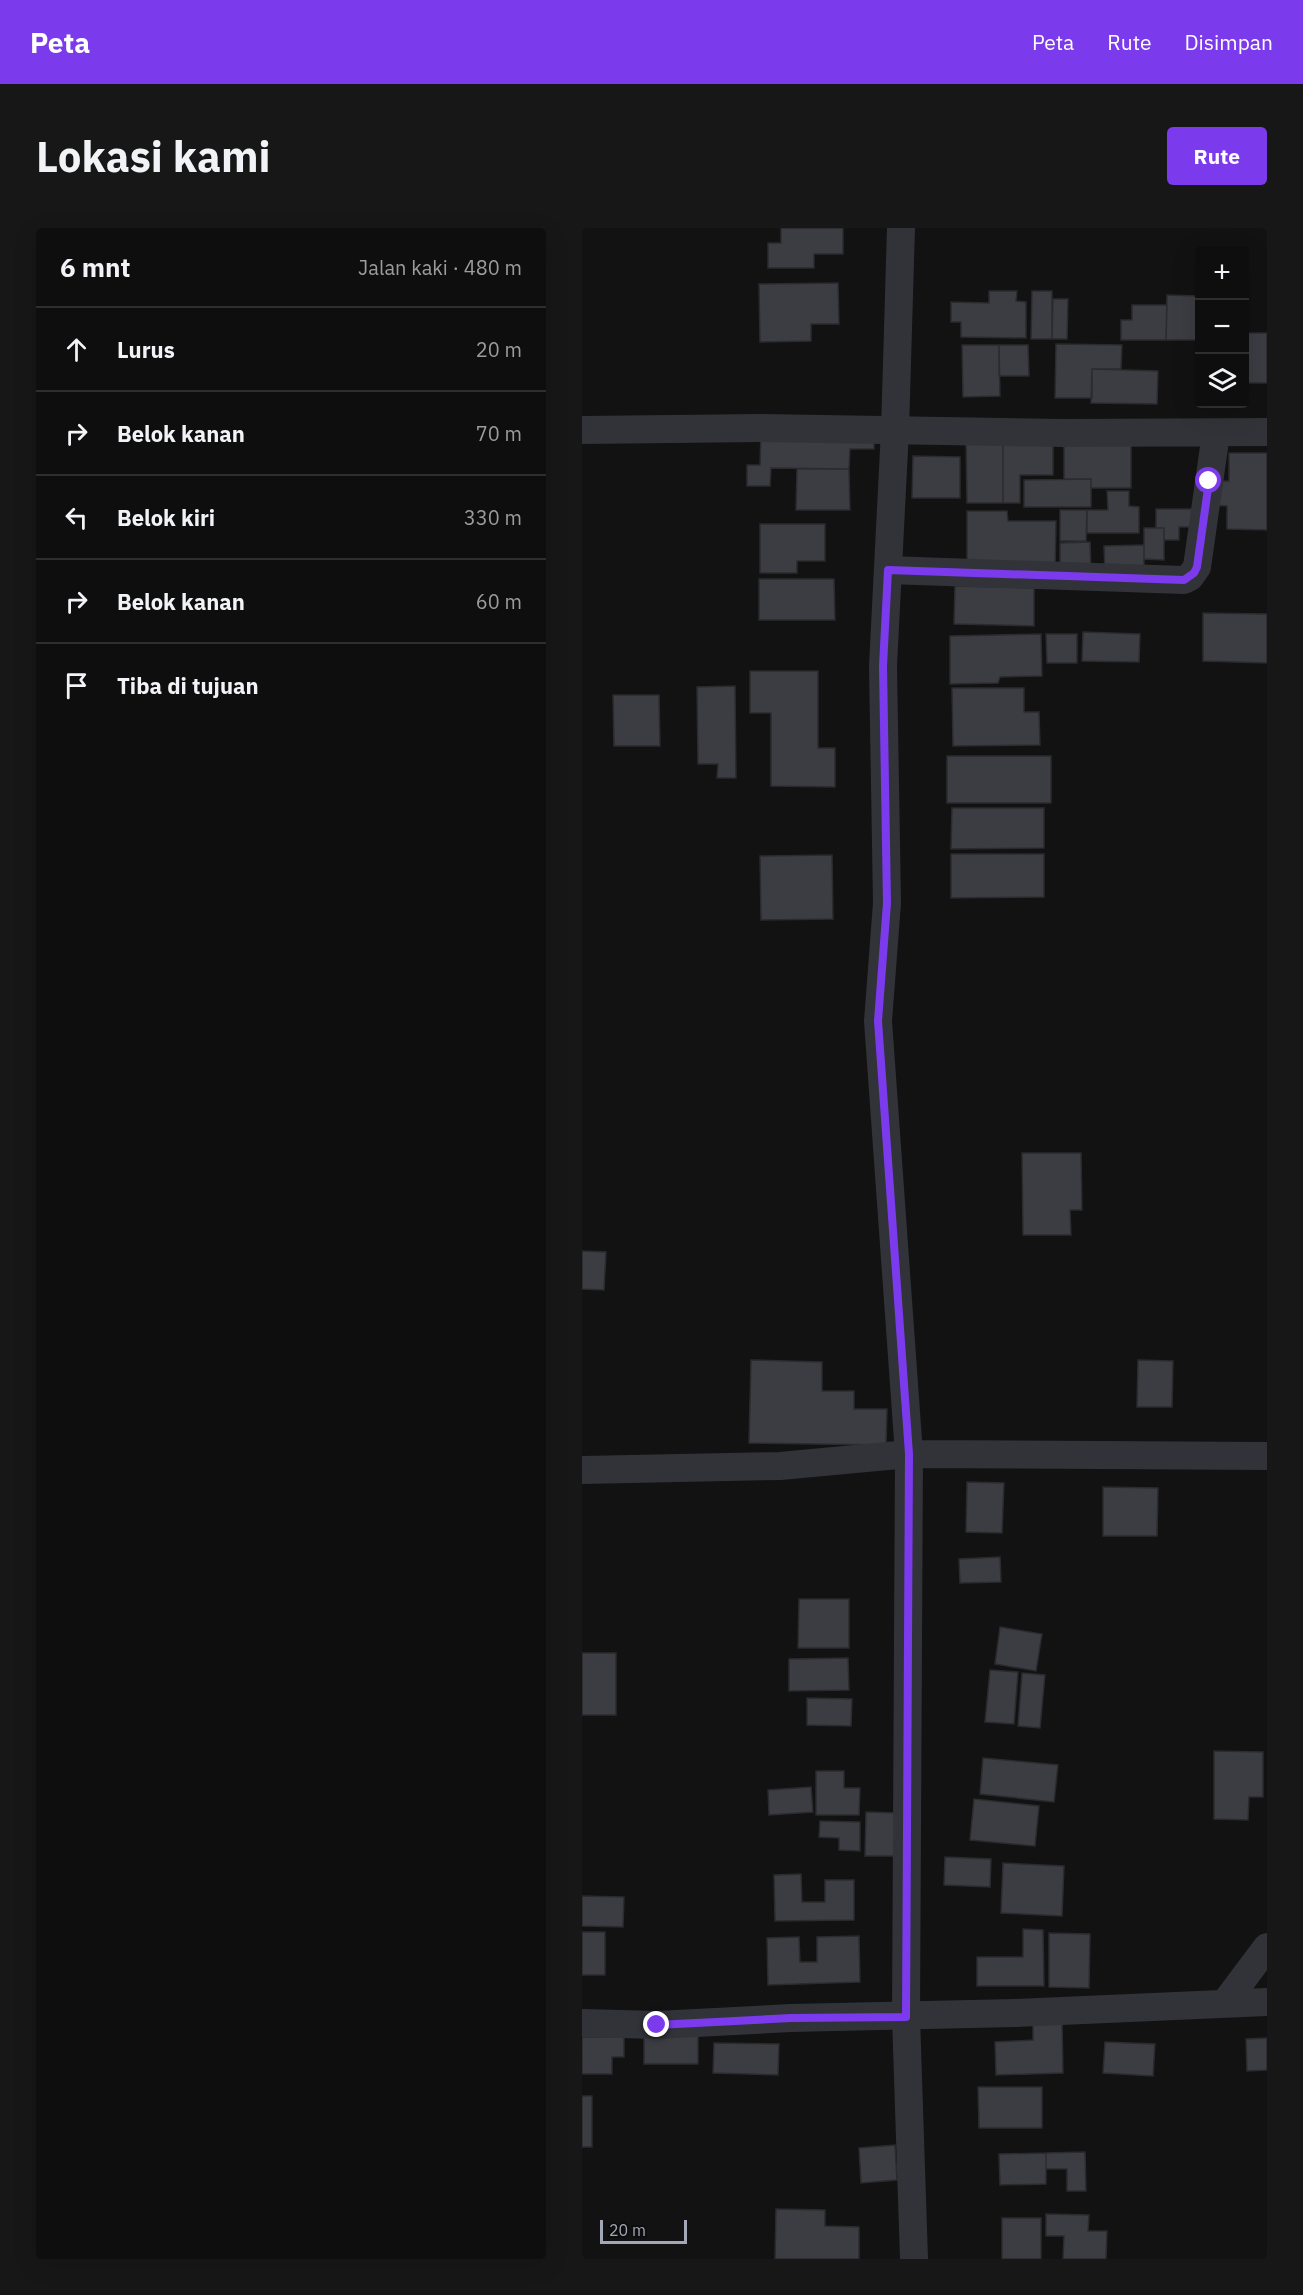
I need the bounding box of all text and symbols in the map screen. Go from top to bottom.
text: Peta [30,24,90,61]
text: Peta [1032,28,1074,56]
text: Rute [1107,28,1152,56]
text: Disimpan [1185,28,1273,56]
button: Rute [1167,127,1267,185]
text: Lokasi kami [36,129,270,184]
map controls [1195,246,1249,408]
button: + [1195,246,1249,300]
text: 6 mnt [60,250,130,284]
text: Jalan kaki · 480 m [358,254,522,281]
button: − [1195,300,1249,354]
icon: ahead [60,333,93,366]
text: Lurus [117,335,175,364]
text: 20 m [476,336,522,363]
button: layers [1195,354,1249,408]
icon: right [60,417,93,450]
text: Belok kanan [117,419,245,448]
text: 70 m [476,420,522,447]
route start [1195,467,1221,493]
icon: left [60,501,93,534]
text: Belok kiri [117,503,215,532]
text: 330 m [464,504,522,531]
icon: right [60,585,93,618]
text: Belok kanan [117,587,245,616]
text: 60 m [476,588,522,615]
icon: arrive [60,669,93,702]
text: Tiba di tujuan [117,671,259,700]
route end [643,2011,669,2037]
scale bar [600,2217,687,2244]
text: 20 m [609,2220,646,2240]

